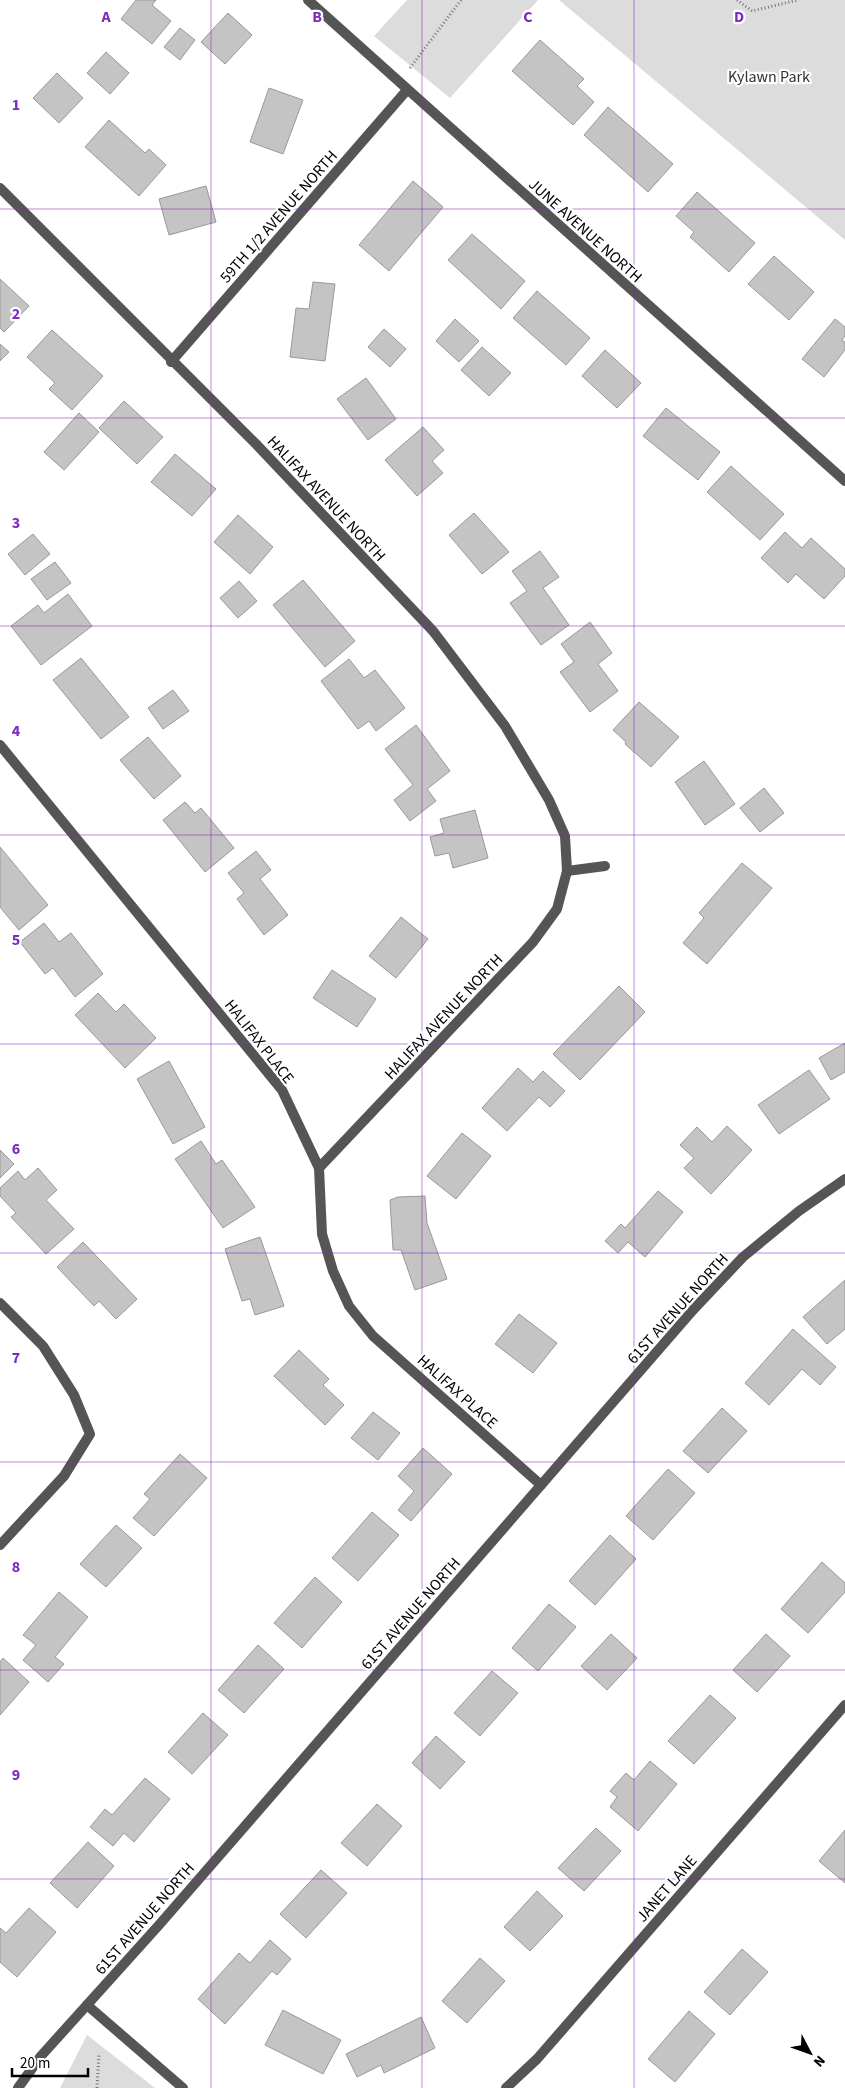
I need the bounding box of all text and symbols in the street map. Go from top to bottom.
text: A [100,6,111,28]
text: B [312,6,322,28]
text: C [523,6,533,28]
text: D [734,6,744,28]
park label: Kylawn Park [728,66,810,88]
text: 1 [12,94,20,116]
street label: 59TH 1/2 AVENUE NORTH [215,146,343,288]
street label: JUNE AVENUE NORTH [524,174,647,288]
text: 2 [12,303,20,325]
street label: HALIFAX AVENUE NORTH [262,431,391,566]
text: 3 [12,512,20,534]
text: 4 [12,720,21,742]
text: 5 [12,929,20,951]
street label: HALIFAX AVENUE NORTH [379,949,508,1084]
street label: HALIFAX PLACE [219,995,299,1088]
text: 6 [12,1138,20,1160]
street label: 61ST AVENUE NORTH [622,1248,733,1369]
text: 7 [12,1347,20,1369]
street label: HALIFAX PLACE [412,1350,502,1434]
street label: 61ST AVENUE NORTH [356,1553,466,1675]
text: 8 [12,1556,20,1578]
text: 9 [12,1764,20,1786]
street label: JANET LANE [631,1850,702,1927]
street label: 61ST AVENUE NORTH [90,1858,200,1980]
north arrow [785,2028,835,2078]
scale bar [12,2046,89,2078]
text: N [808,2051,830,2071]
text: 20 m [20,2053,50,2074]

